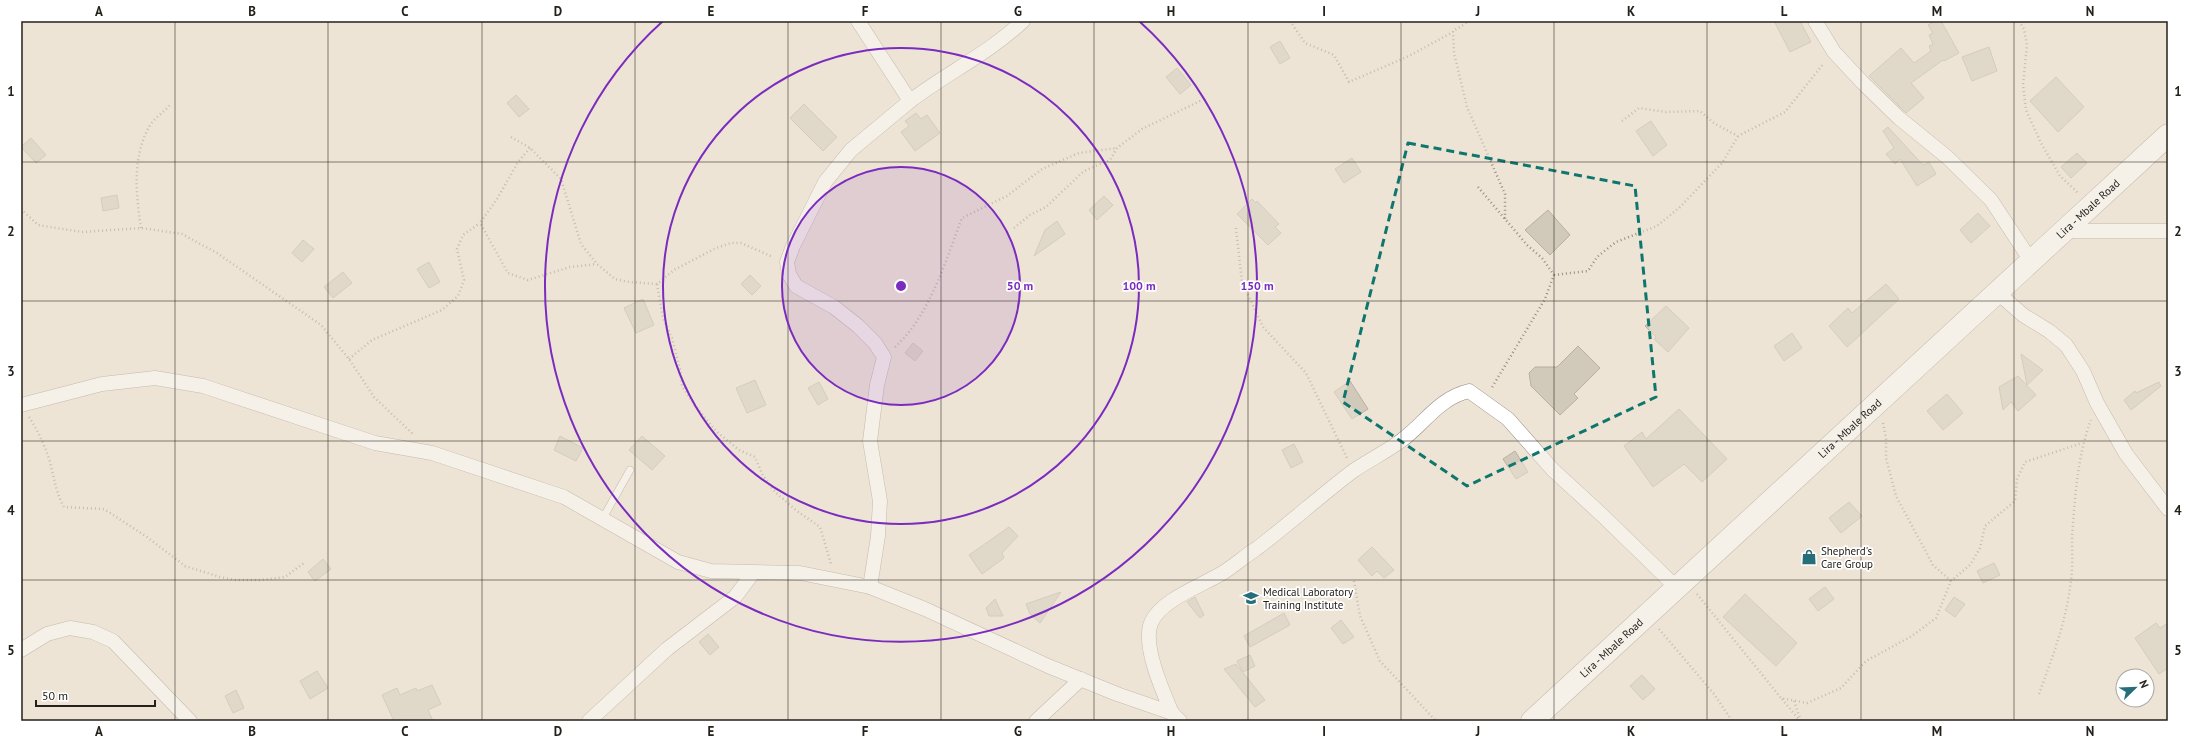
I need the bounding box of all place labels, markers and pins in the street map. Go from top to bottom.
centre of rings [894,279,908,293]
place label: Shepherd's Care Group [1821,544,1873,571]
shop icon: Shepherd's Care Group [1800,548,1818,566]
place label: Medical Laboratory Training Institute [1263,585,1354,612]
school or university icon: Medical Laboratory Training Institute [1242,589,1260,607]

